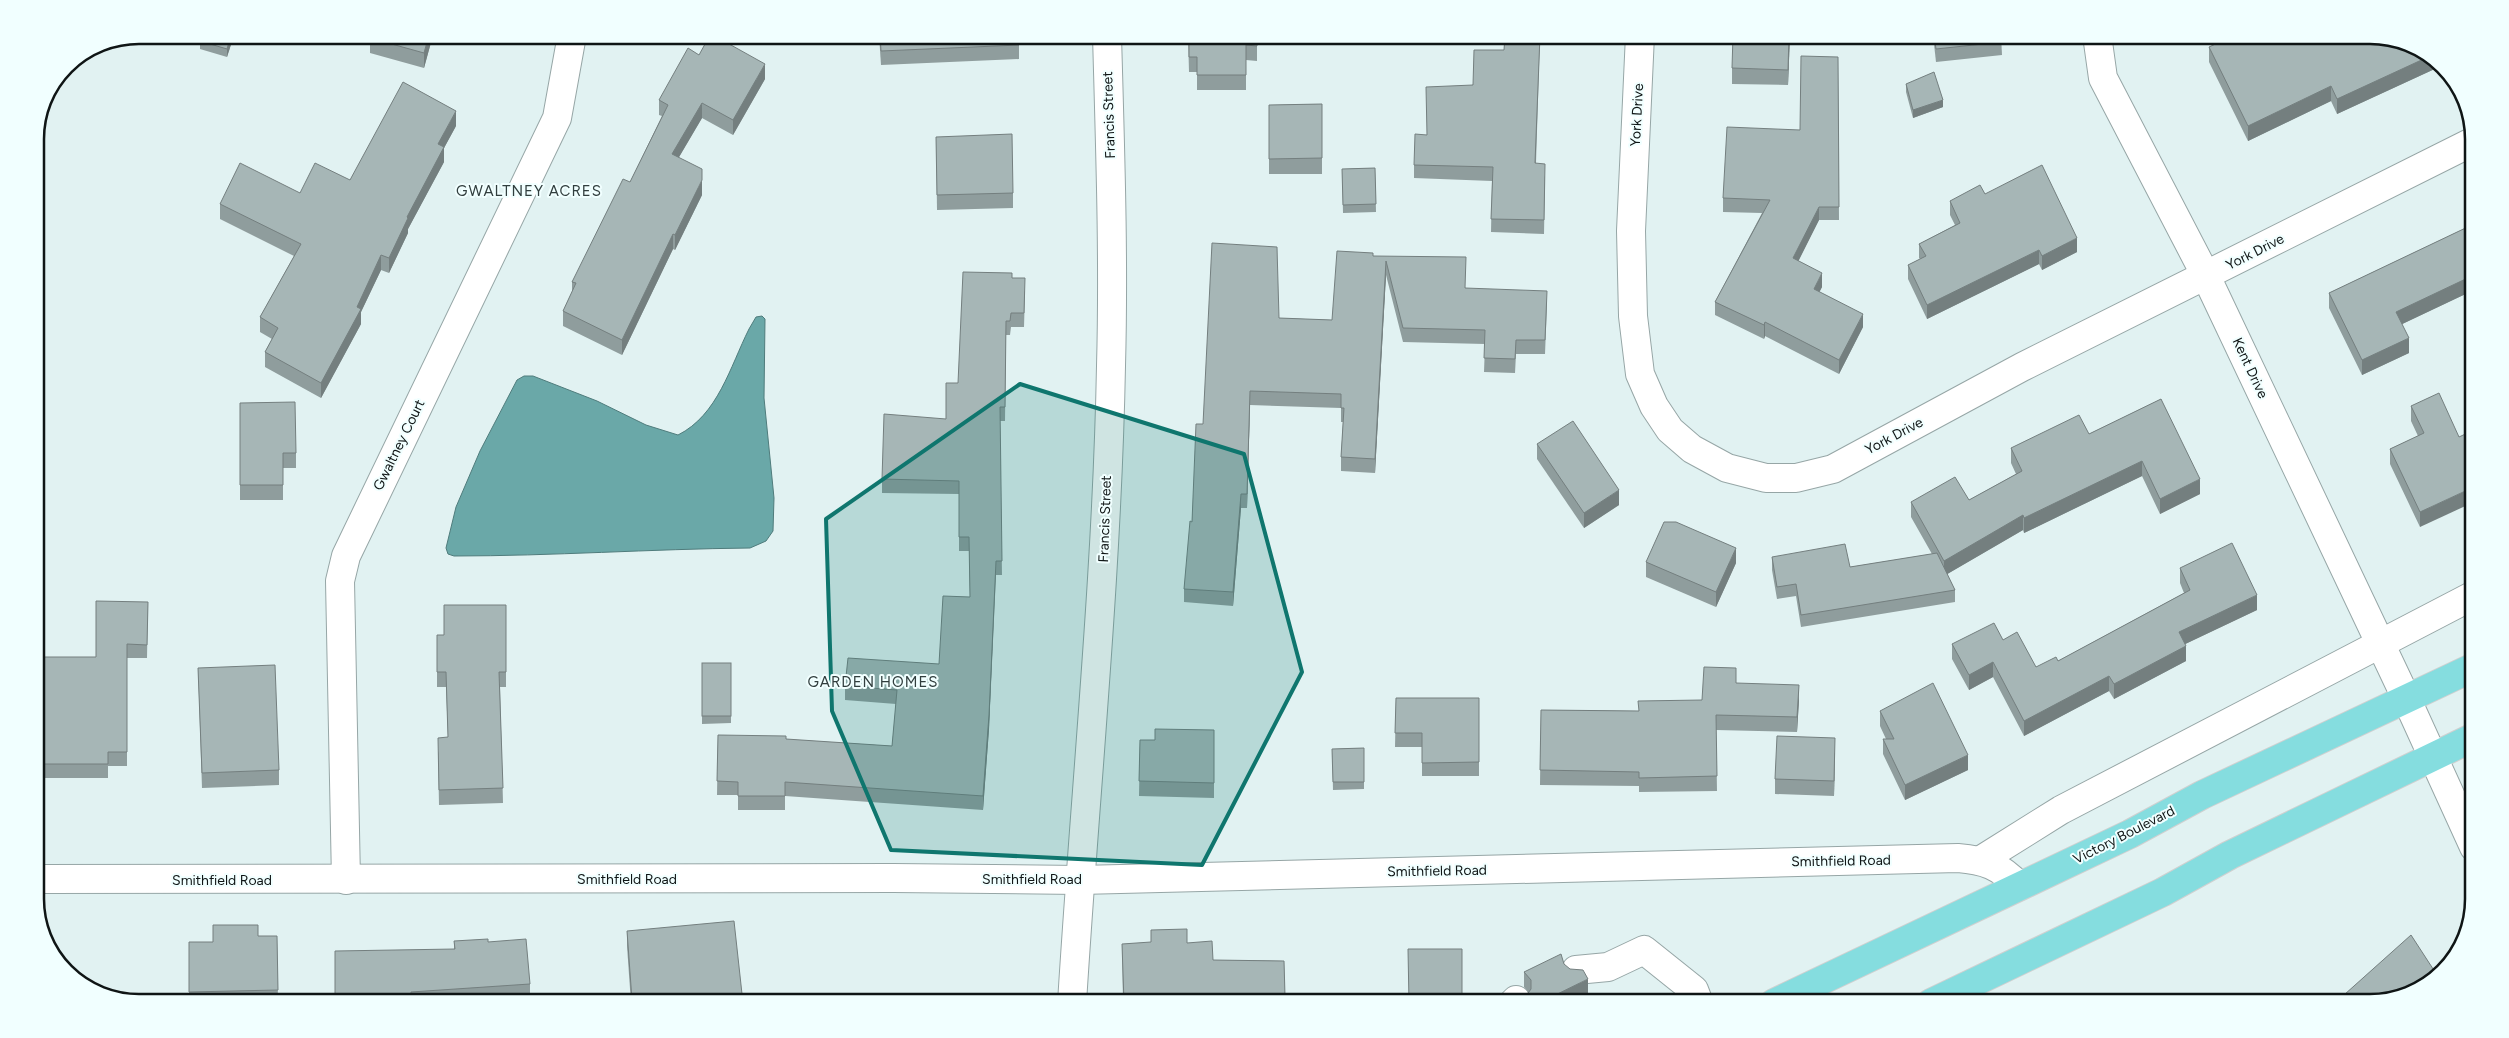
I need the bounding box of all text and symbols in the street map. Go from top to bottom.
street label: Francis Street [1099,71,1119,159]
street label: York Drive [1627,83,1647,147]
district label: GWALTNEY ACRES [456,182,602,200]
street label: York Drive [2223,230,2287,274]
street label: Kent Drive [2229,335,2272,401]
street label: Gwaltney Court [370,397,428,493]
street label: York Drive [1862,414,1926,458]
street label: Francis Street [1095,475,1115,563]
district label: GARDEN HOMES [807,673,939,691]
street label: Victory Boulevard [2070,802,2178,868]
street label: Smithfield Road [1791,852,1891,870]
street label: Smithfield Road [1387,862,1487,880]
street label: Smithfield Road [577,871,677,888]
street label: Smithfield Road [982,871,1082,888]
street label: Smithfield Road [172,872,272,889]

